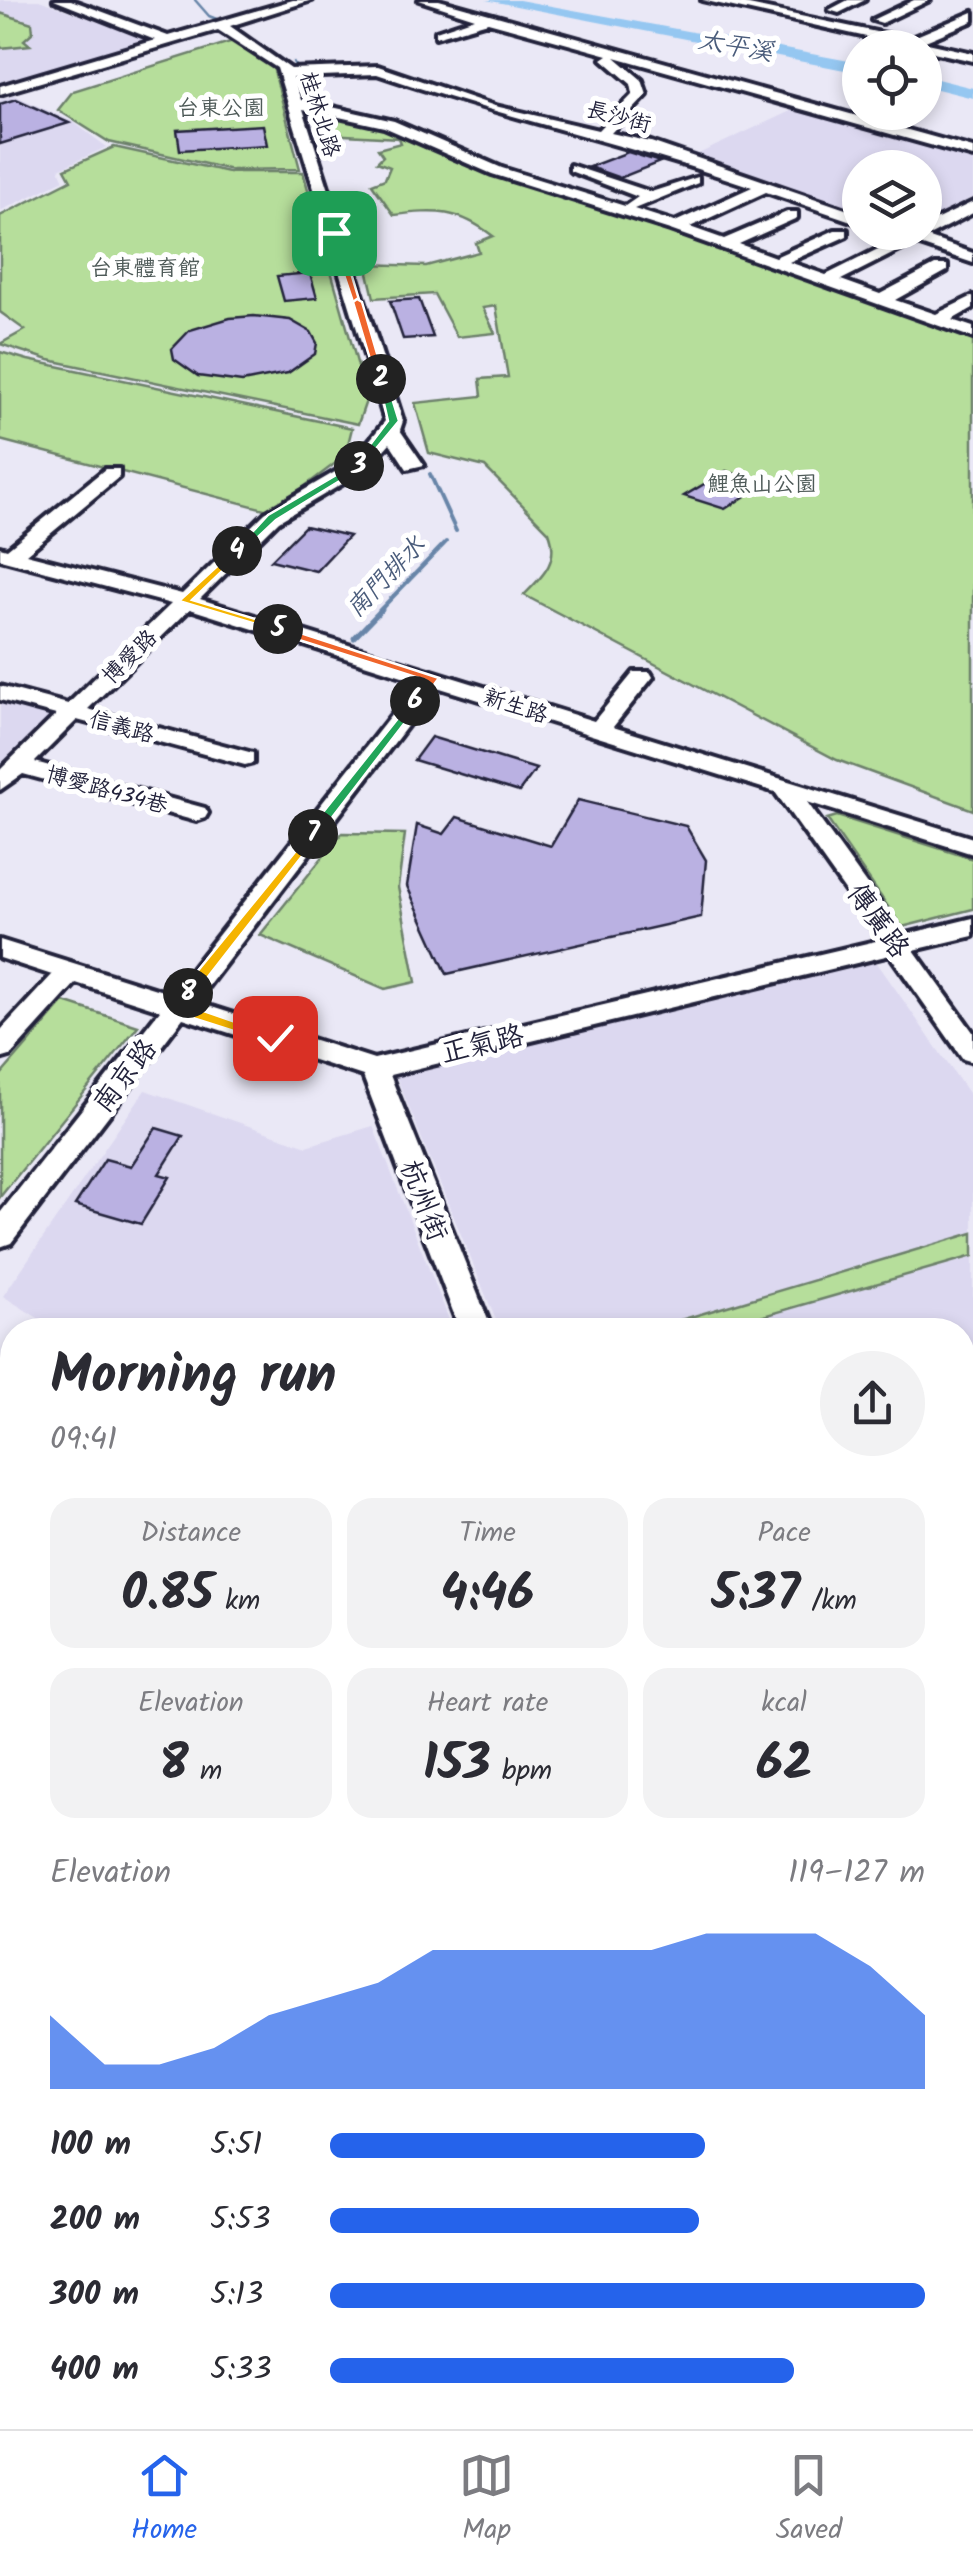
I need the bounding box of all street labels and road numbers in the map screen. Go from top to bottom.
street label: 桂林北路 [289,68,348,162]
street label: 長沙街 [582,93,655,144]
street label: 博愛路 [95,622,166,693]
street label: 新生路 [478,681,552,734]
street label: 信義路 [85,703,158,754]
street label: 博愛路434巷 [42,758,171,824]
street label: 傳廣路 [834,874,920,969]
street label: 正氣路 [437,1014,529,1077]
street label: 南京路 [82,1030,170,1123]
street label: 杭州街 [387,1154,459,1248]

